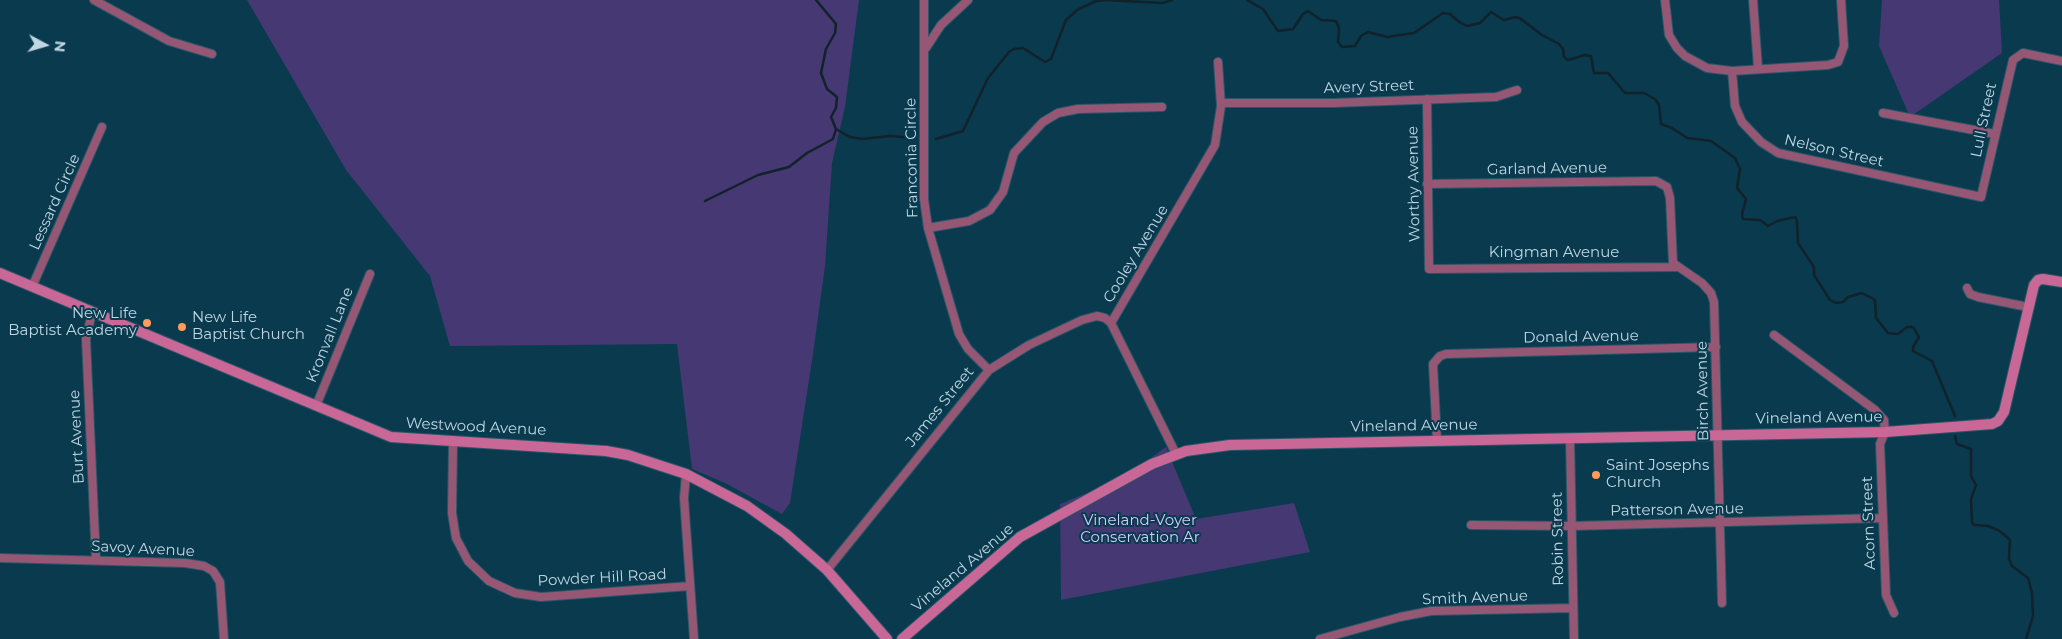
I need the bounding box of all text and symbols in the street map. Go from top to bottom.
north arrow [20,20,70,70]
text: N [50,40,69,53]
street label: Avery Street [1323,76,1415,98]
street label: Lull Street [1967,81,2001,159]
street label: Franconia Circle [902,98,922,218]
street label: Worthy Avenue [1404,126,1424,242]
street label: Nelson Street [1783,131,1885,171]
street label: Lessard Circle [26,151,84,253]
street label: Garland Avenue [1487,159,1607,179]
street label: Cooley Avenue [1100,202,1172,306]
street label: Kingman Avenue [1489,244,1619,262]
street label: Kronvall Lane [303,285,357,385]
place label: New Life Baptist Academy [8,305,137,340]
place label: New Life Baptist Church [192,309,305,344]
marker: New Life Baptist Academy [141,317,153,329]
marker: New Life Baptist Church [176,321,188,333]
street label: Donald Avenue [1523,327,1639,347]
street label: Birch Avenue [1693,341,1713,441]
street label: James Street [902,363,978,451]
street label: Burt Avenue [66,389,88,485]
street label: Vineland Avenue [1755,408,1883,428]
street label: Westwood Avenue [405,414,547,440]
street label: Vineland Avenue [1350,416,1478,436]
place label: Saint Josephs Church [1606,457,1709,492]
marker: Saint Josephs Church [1590,469,1602,481]
street label: Acorn Street [1858,476,1880,570]
street label: Robin Street [1548,492,1568,586]
street label: Patterson Avenue [1610,500,1744,520]
park label: Vineland-Voyer Conservation Ar [1080,512,1200,547]
street label: Vineland Avenue [909,520,1017,616]
street label: Savoy Avenue [91,537,195,561]
street label: Powder Hill Road [537,566,667,590]
street label: Smith Avenue [1422,587,1528,609]

